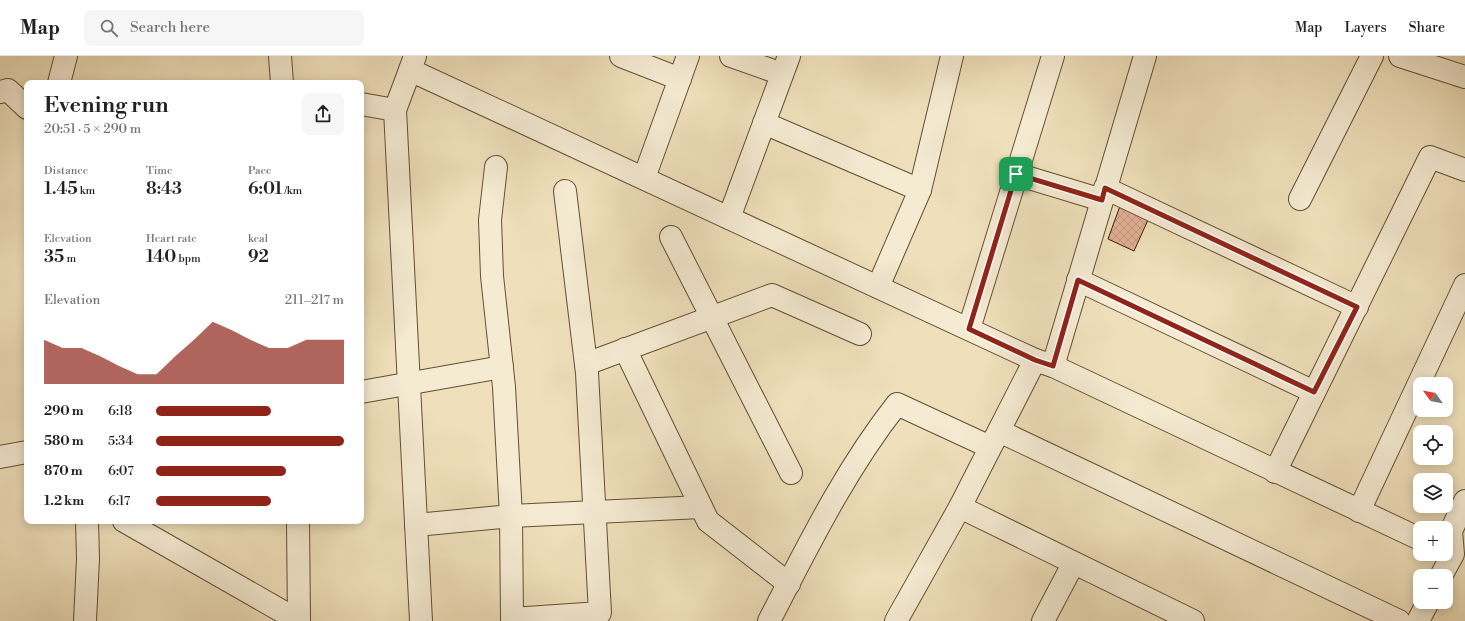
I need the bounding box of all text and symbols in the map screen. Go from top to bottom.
search box [84,10,364,46]
text: Map [20,16,60,40]
icon: search [98,17,120,39]
text: Search here [130,18,210,37]
text: Map [1295,19,1322,37]
text: Layers [1344,19,1387,37]
text: Share [1409,19,1445,37]
text: Evening run [44,92,169,119]
button: share [302,93,344,135]
text: 20:51 · 5 × 290 m [44,121,141,137]
pin [999,157,1033,191]
icon: arrive [1005,163,1027,185]
text: Distance [44,164,88,178]
text: Time [146,164,173,178]
text: Pace [248,164,272,178]
text: 1.45 [44,178,78,200]
text: 8:43 [146,178,182,200]
text: 6:01 [248,178,282,200]
text: km [78,184,95,198]
text: /km [282,184,302,198]
text: Elevation [44,232,92,246]
text: Heart rate [146,232,197,246]
text: kcal [248,232,268,246]
text: 35 [44,246,64,268]
text: 140 [146,246,176,268]
text: 92 [248,246,269,268]
text: m [64,252,76,266]
text: bpm [176,252,201,266]
text: Elevation [44,292,100,308]
text: 211–217 m [285,292,344,308]
north arrow [1413,377,1453,417]
map controls [1413,377,1453,609]
text: 290 m [44,403,84,419]
text: 6:18 [108,403,132,419]
button: locate [1413,425,1453,465]
text: 580 m [44,433,84,449]
text: 5:34 [108,433,133,449]
text: 870 m [44,463,83,479]
text: 6:07 [108,463,134,479]
button: layers [1413,473,1453,513]
text: 1.2 km [44,493,84,509]
text: 6:17 [108,493,130,509]
button: + [1413,521,1453,561]
button: − [1413,569,1453,609]

